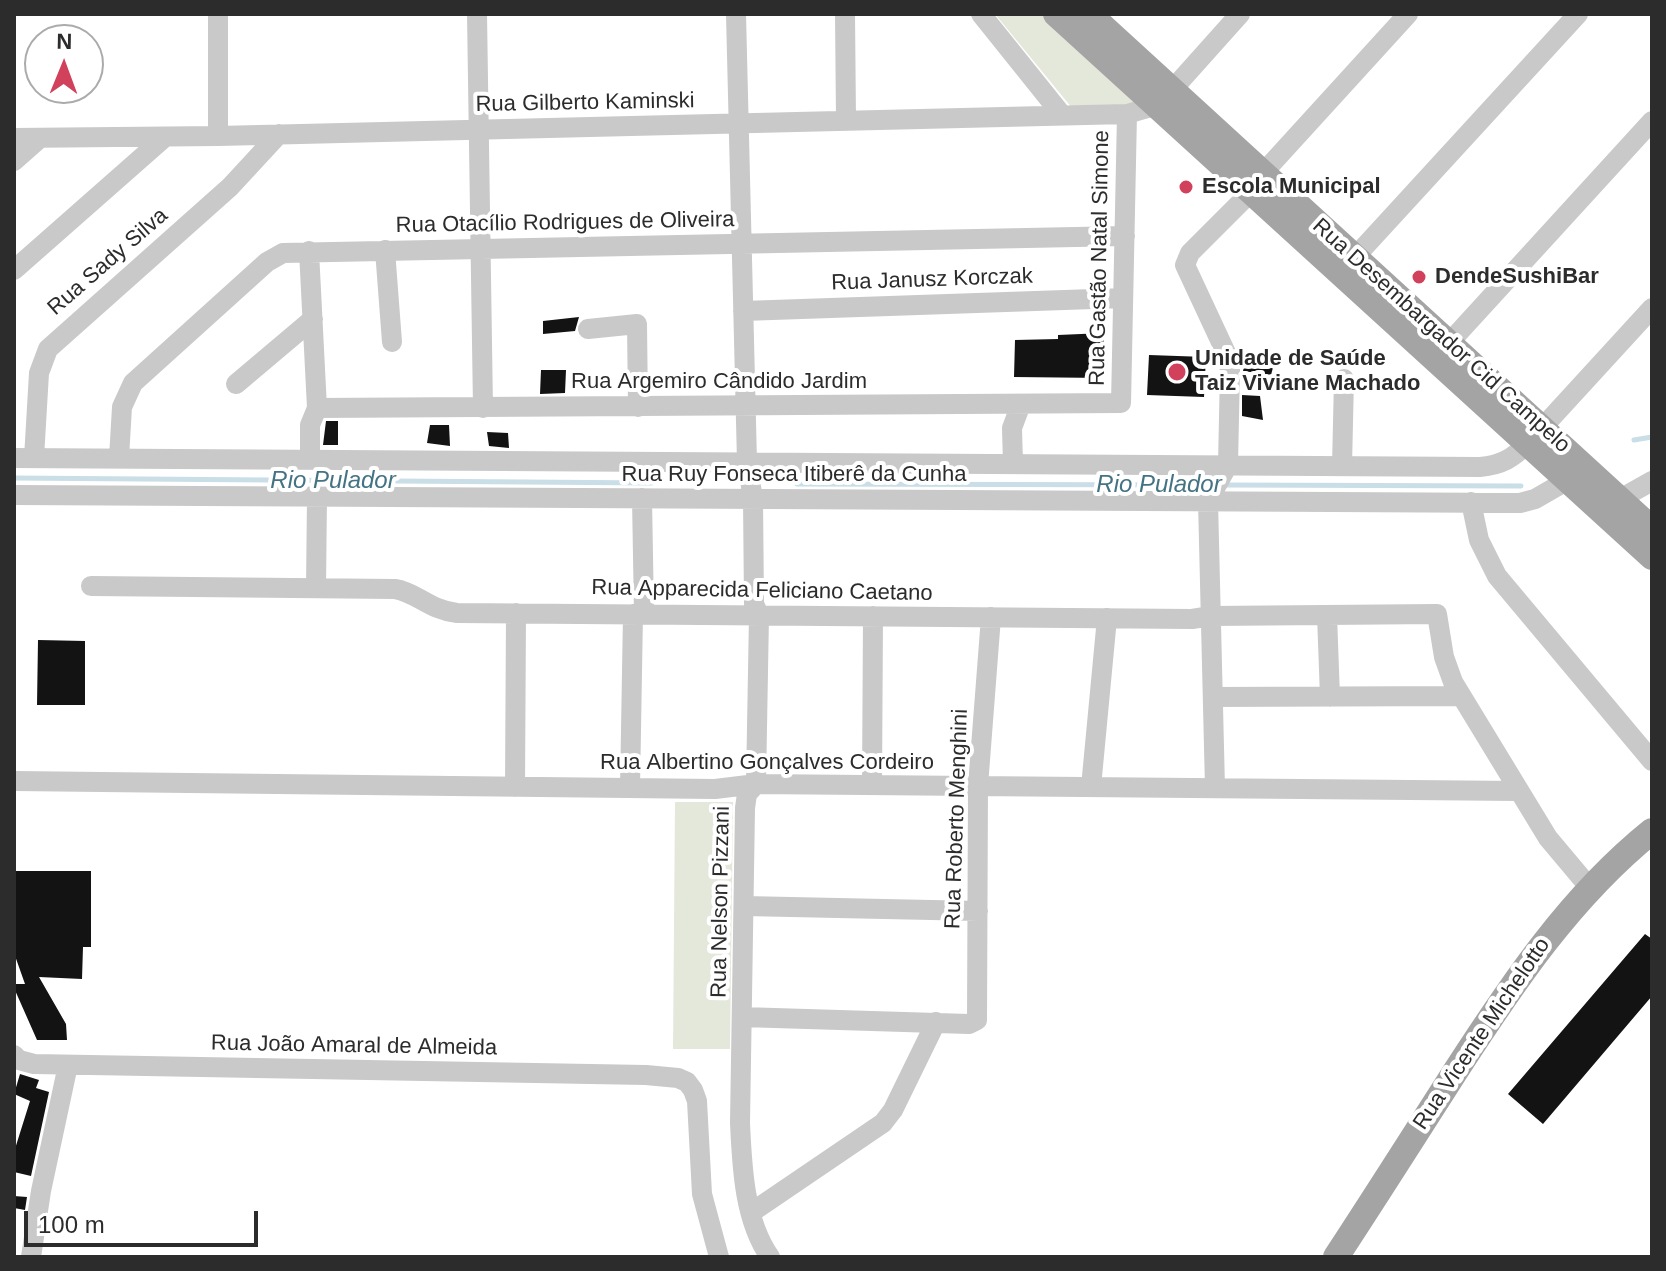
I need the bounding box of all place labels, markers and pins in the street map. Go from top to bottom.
place label: Escola Municipal [1202,174,1380,200]
marker: Escola Municipal [1177,178,1195,196]
place label: DendeSushiBar [1435,264,1599,290]
marker: DendeSushiBar [1410,268,1428,286]
place label: Unidade de Saúde Taiz Viviane Machado [1195,346,1420,398]
marker: Unidade de Saúde Taiz Viviane Machado [1166,361,1188,383]

